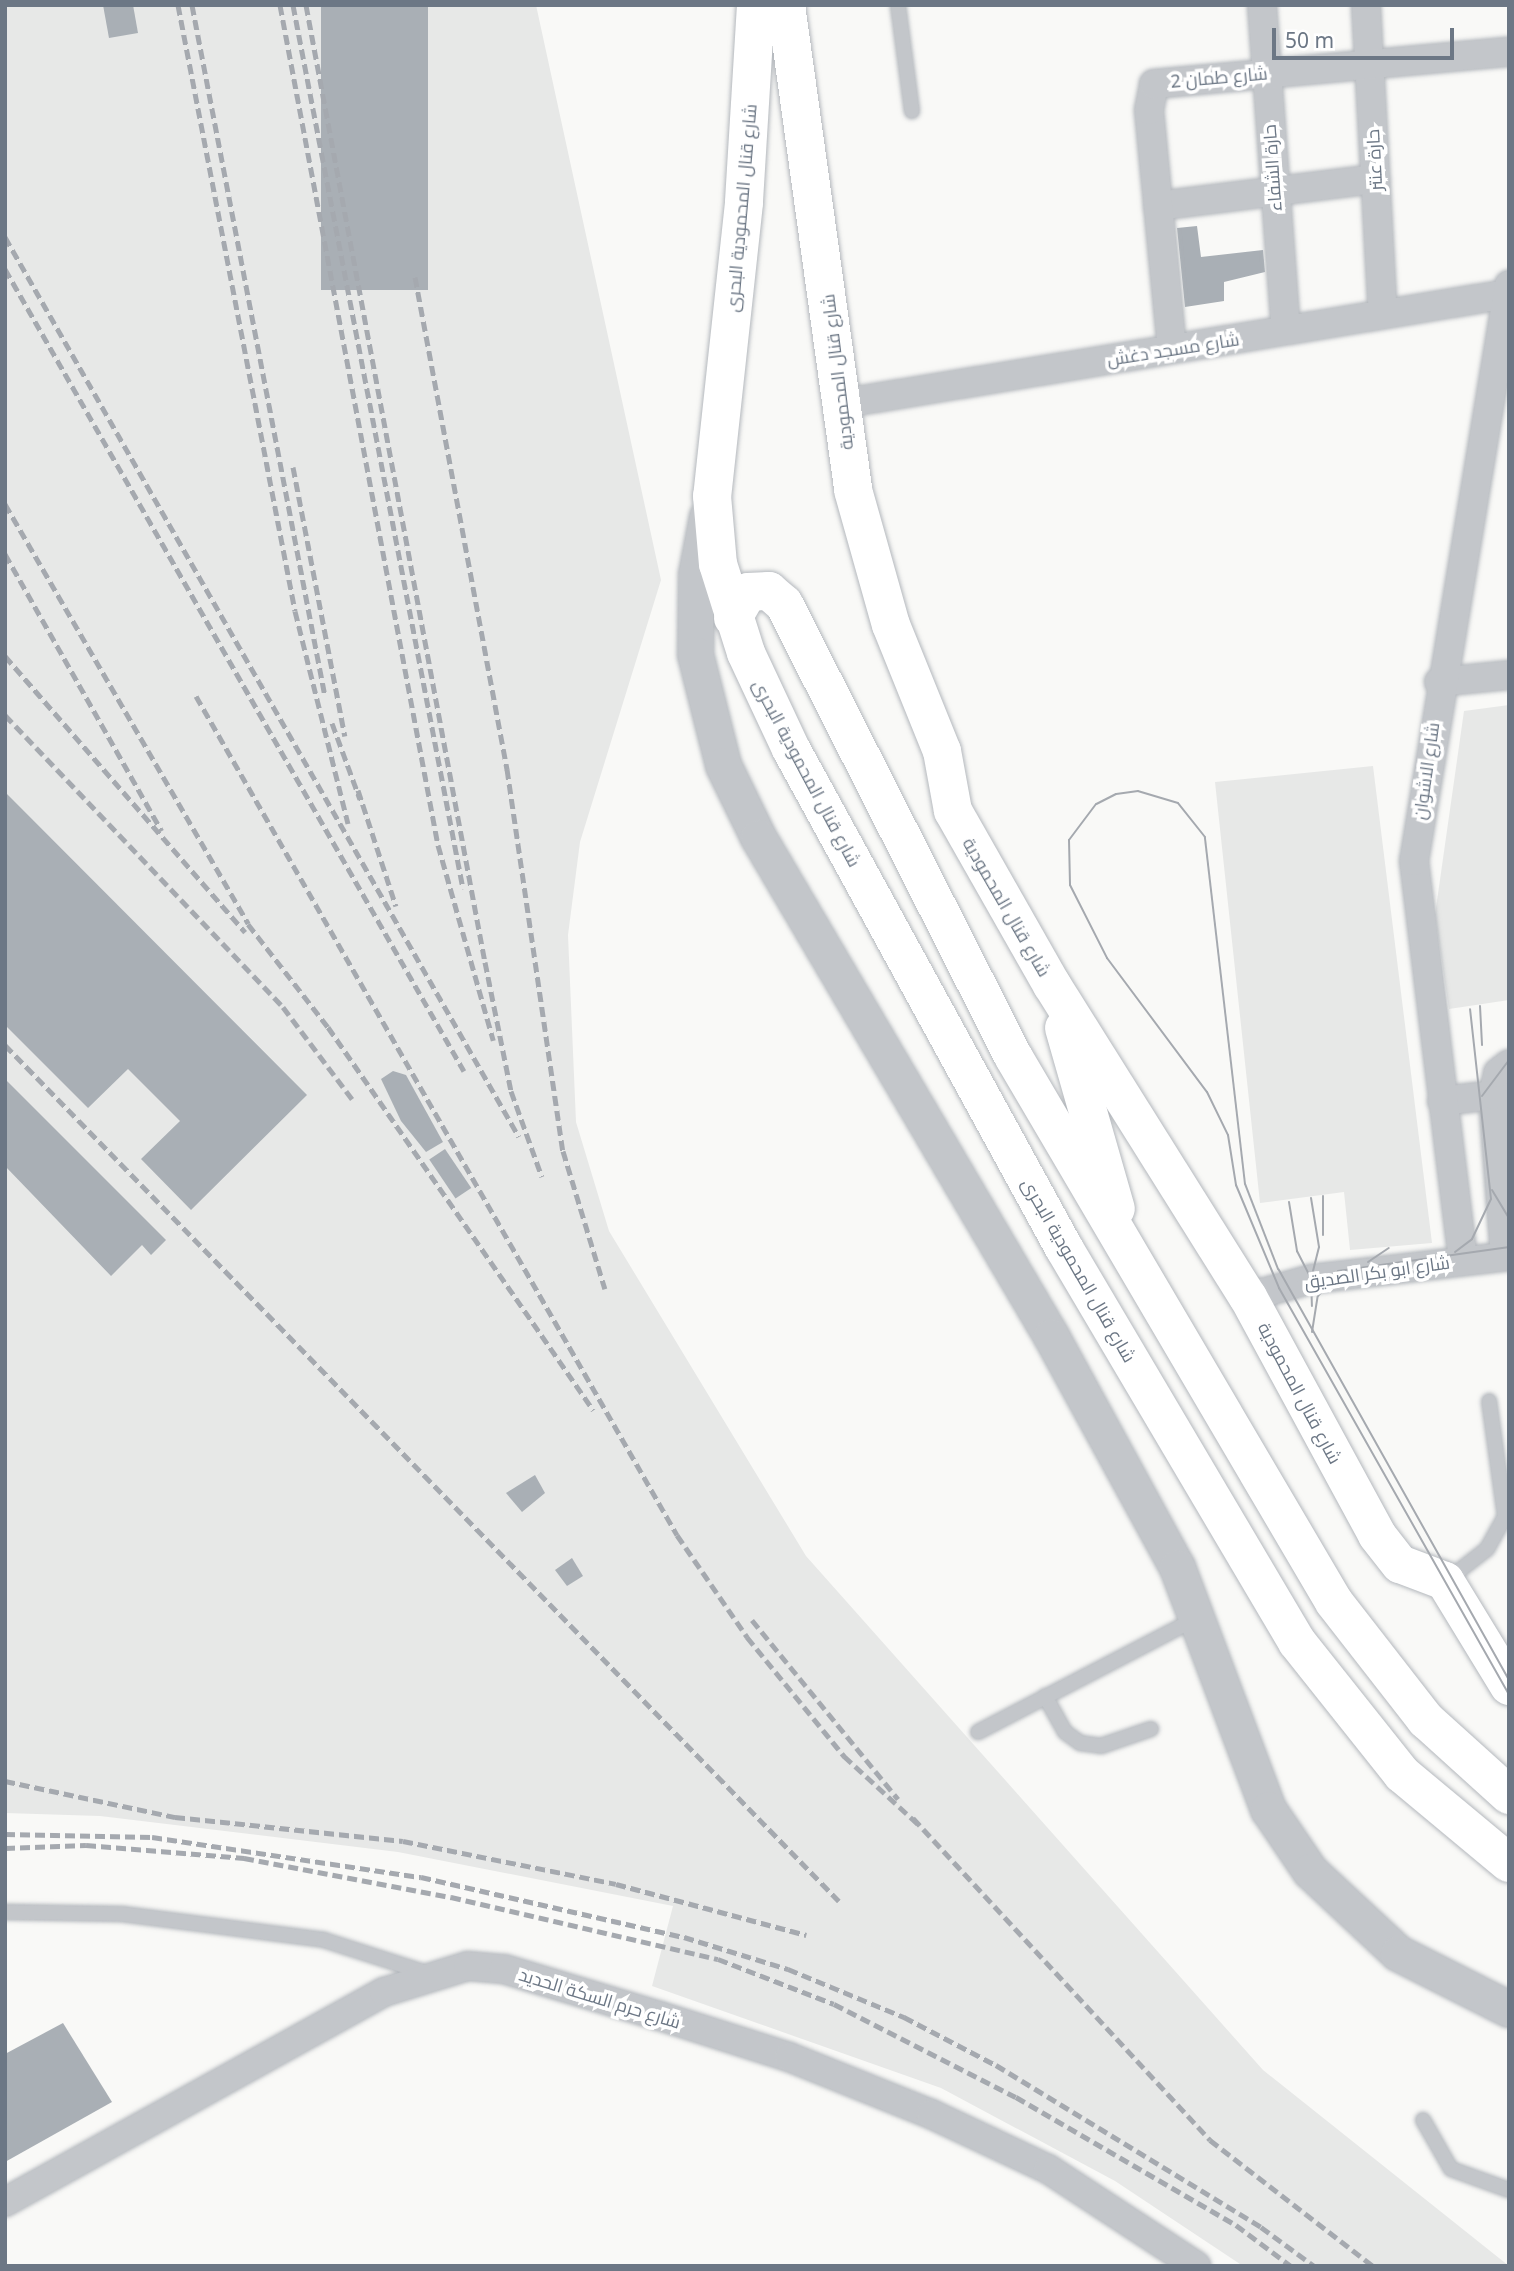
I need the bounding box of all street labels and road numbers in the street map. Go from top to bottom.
street label: شارع طمان 2 [1170,62,1268,92]
street label: شارع قنال المحمودية البحرى [721,103,761,313]
street label: حارة الشفاء [1258,124,1286,212]
street label: حارة عنتر [1362,129,1386,191]
street label: شارع قنال المحمودية [817,293,857,451]
street label: شارع مسجد دغش [1105,328,1241,370]
street label: شارع قنال المحمودية البحرى [748,676,866,870]
street label: شارع الاشوان [1408,721,1444,821]
street label: شارع قنال المحمودية [958,834,1056,980]
street label: شارع قنال المحمودية البحرى [1017,1174,1141,1366]
street label: شارع ابو بكر الصديق [1303,1251,1451,1293]
street label: شارع قنال المحمودية [1254,1319,1346,1467]
street label: شارع حرم السكة الحديد [517,1963,683,2033]

